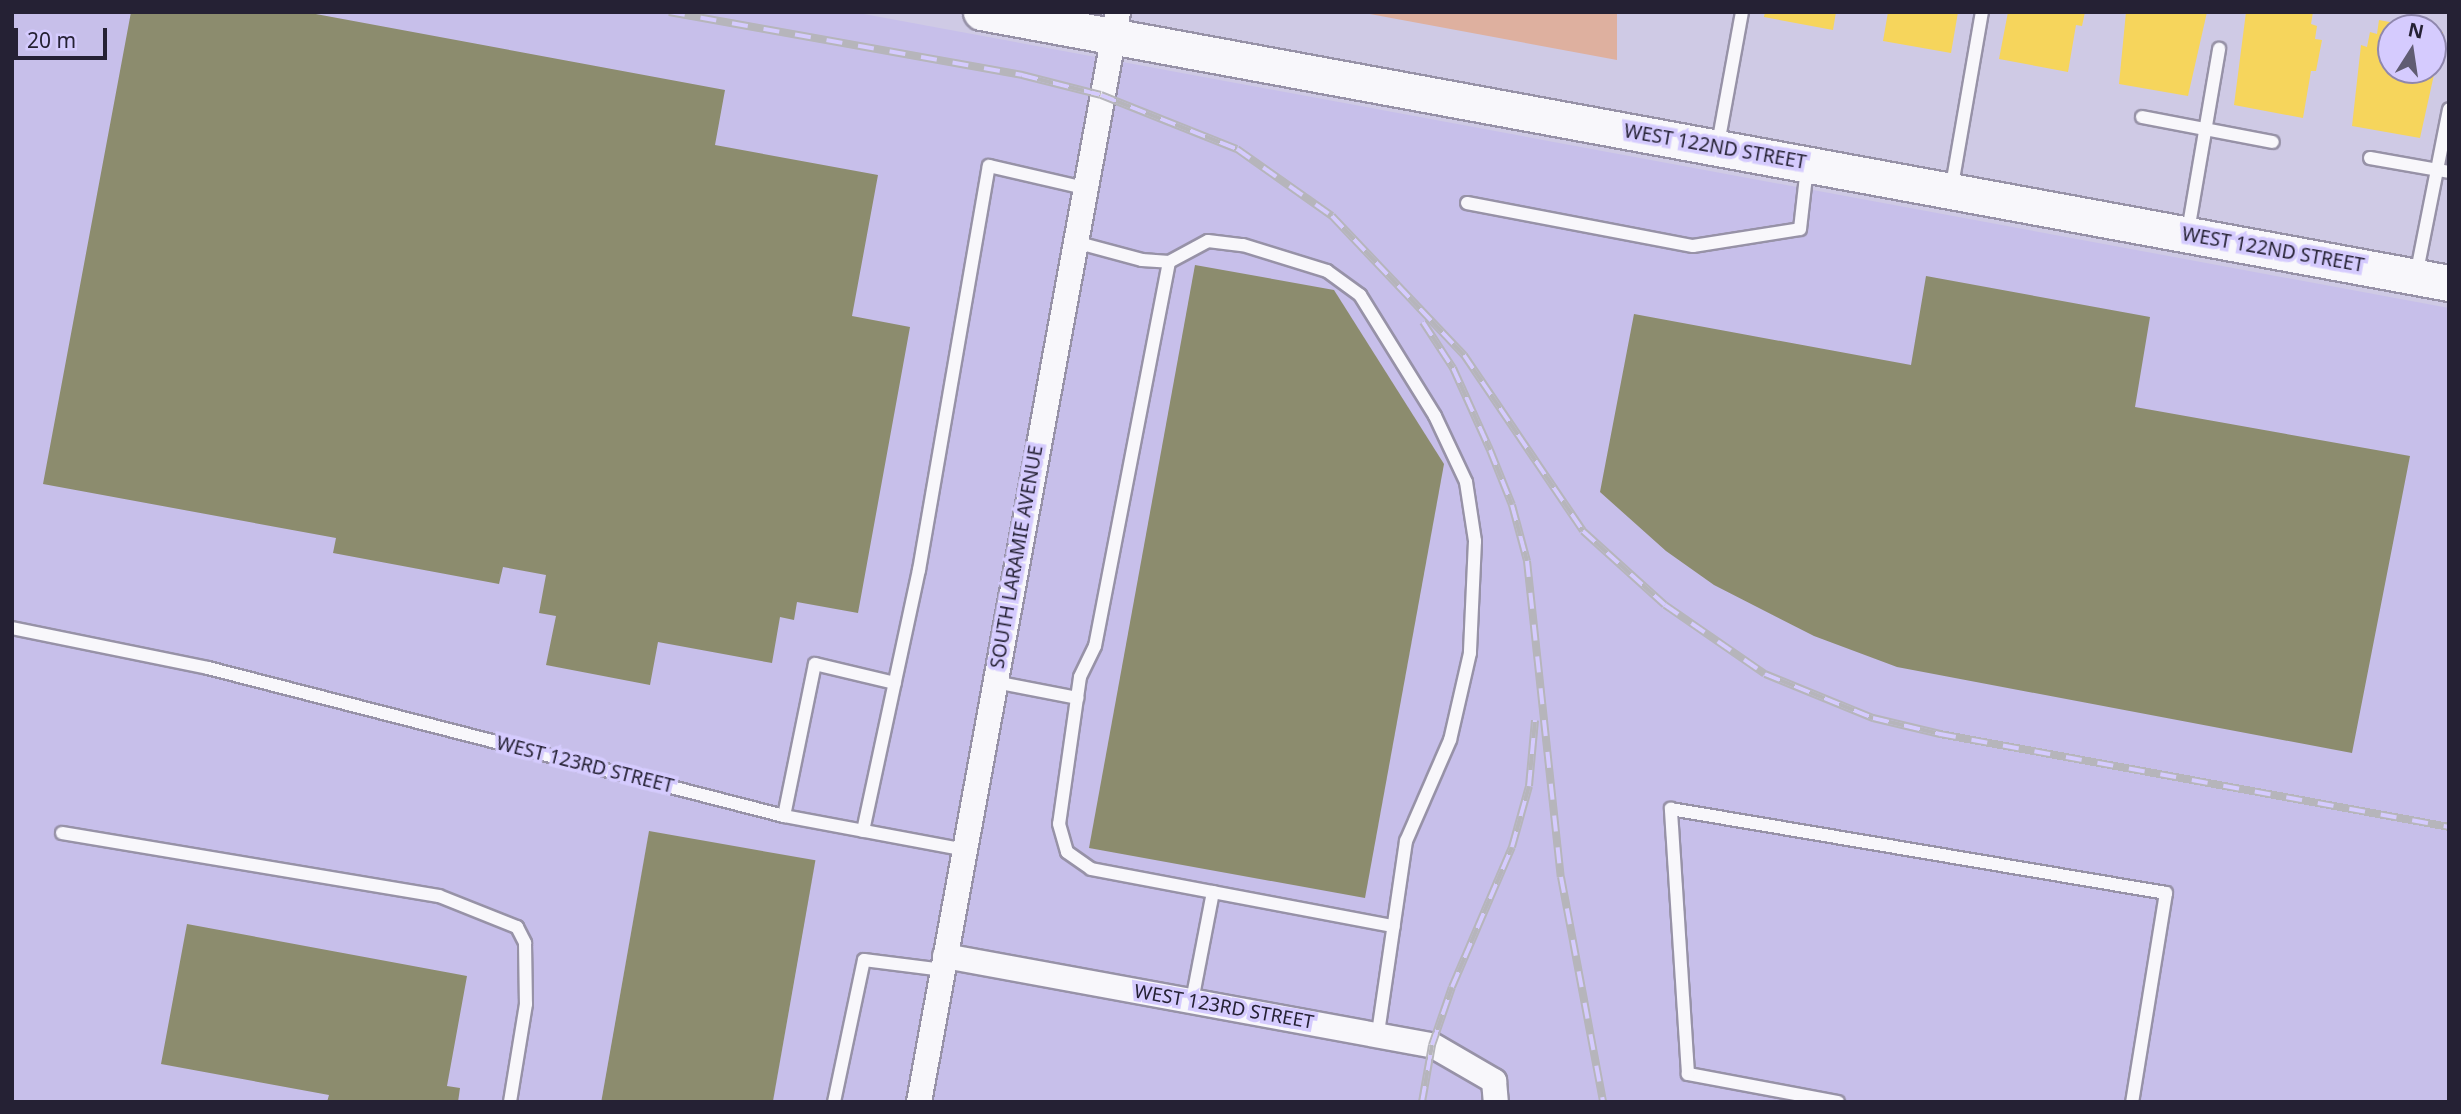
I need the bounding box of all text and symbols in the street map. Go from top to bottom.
scale bar [18,14,110,58]
north arrow [2377,14,2447,84]
text: N [2406,16,2426,45]
text: 20 m [27,26,76,54]
street label: WEST 122ND STREET [1622,120,1808,174]
street label: WEST 122ND STREET [2180,223,2366,277]
street label: SOUTH LARAMIE AVENUE [986,444,1048,670]
street label: WEST 123RD STREET [494,732,676,798]
street label: WEST 123RD STREET [1132,980,1316,1034]

